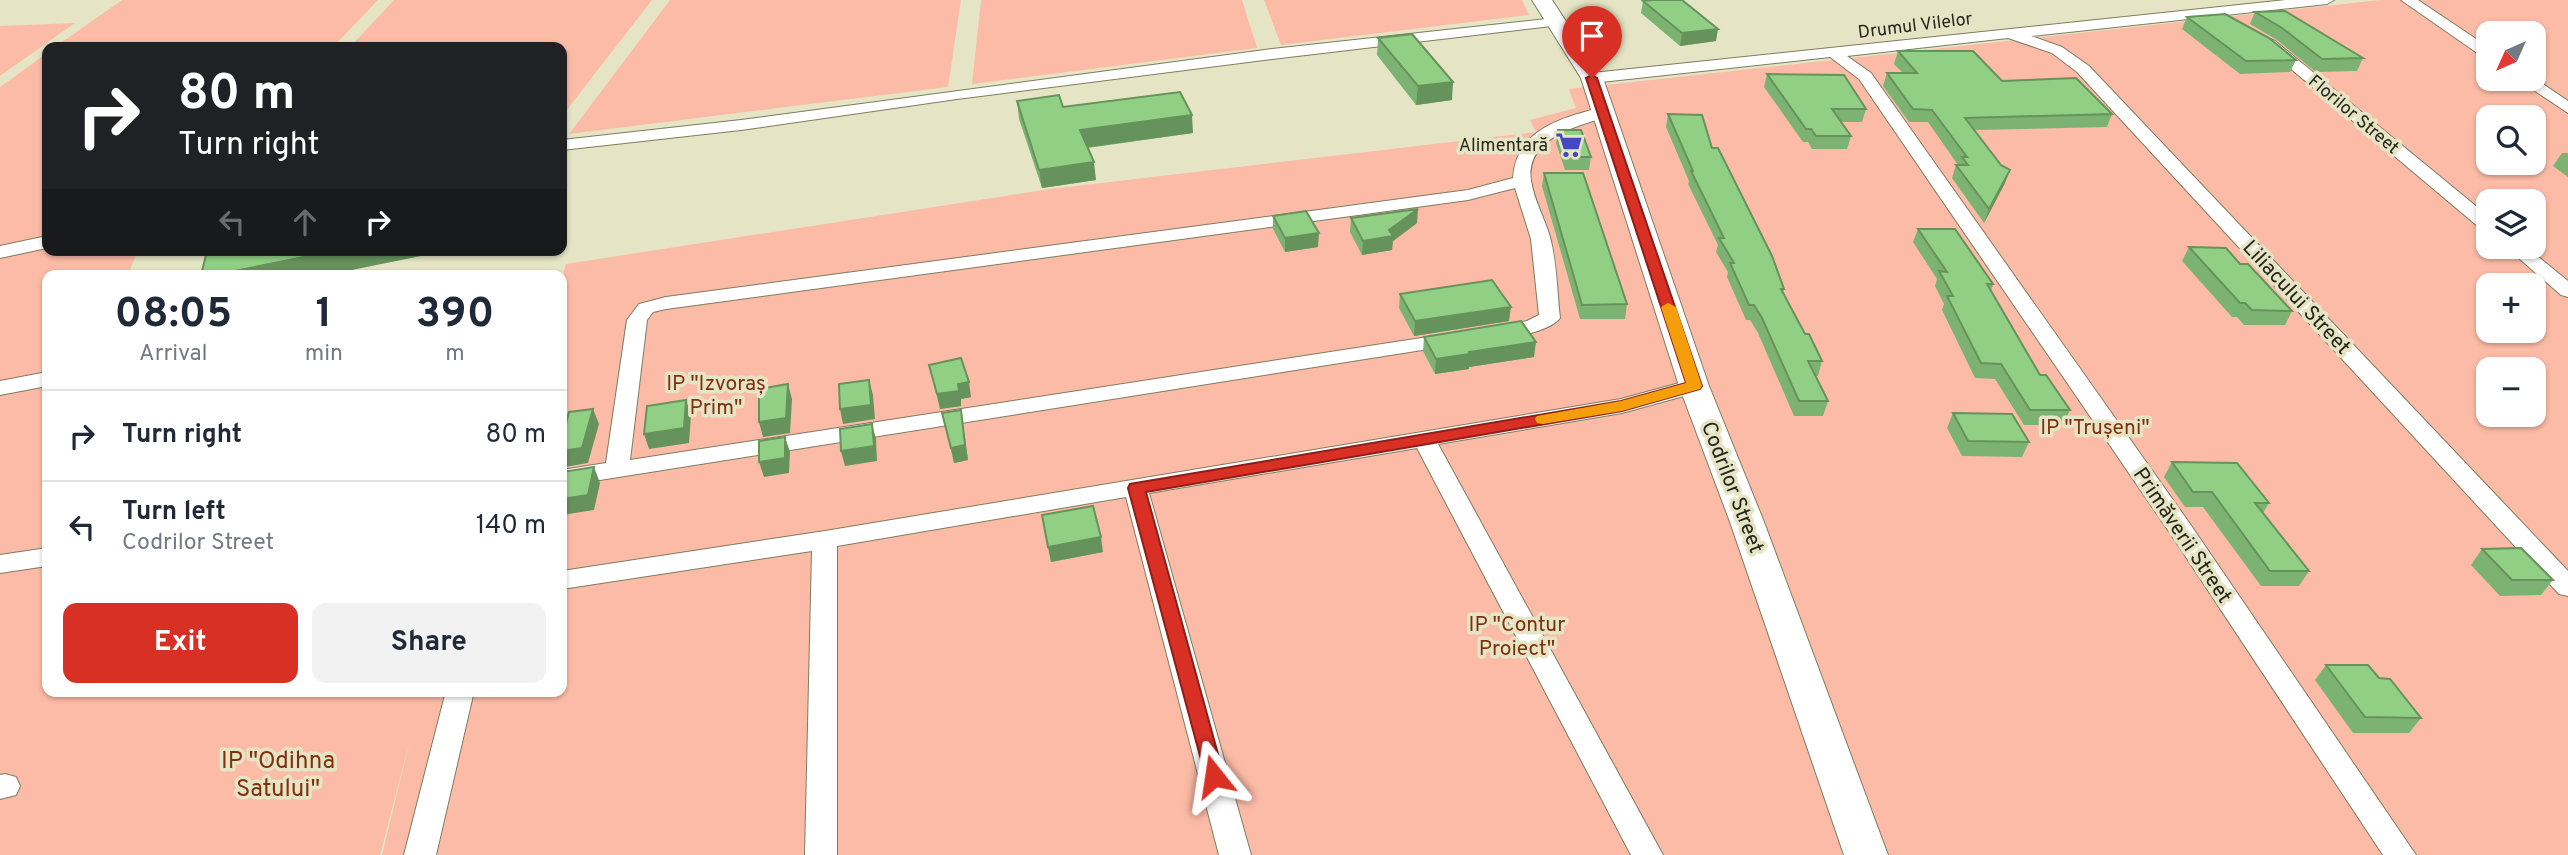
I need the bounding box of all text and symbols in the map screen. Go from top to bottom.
pin [1562,6,1622,78]
street label: Drumul Vilelor [1857,8,1974,45]
icon: arrive [1573,17,1611,55]
north arrow [2476,21,2546,91]
map controls [2476,21,2546,427]
text: 80 m [178,65,295,127]
icon: right [63,70,154,161]
street label: Florilor Street [2303,70,2403,160]
button: search [2476,105,2546,175]
text: Turn right [178,126,320,166]
supermarket icon: Alimentară [1554,130,1584,160]
place label: Alimentară [1459,135,1548,158]
button: layers [2476,189,2546,259]
icon: left [213,203,251,241]
icon: ahead [286,203,324,241]
icon: right [359,203,397,241]
street label: Liliacului Street [2236,235,2356,361]
button: + [2476,273,2546,343]
text: 08:05 [115,289,232,342]
text: 1 [315,289,332,342]
text: 390 [416,289,494,342]
text: Arrival [139,340,208,369]
text: min [305,340,343,369]
text: m [445,340,465,369]
button: − [2476,357,2546,427]
park label: IP "Izvoraș Prim" [666,371,766,422]
park label: IP "Trușeni" [2040,415,2150,442]
icon: right [63,417,101,455]
street label: Codrilor Street [1694,418,1769,557]
text: Turn right [122,419,242,452]
text: 80 m [486,419,546,452]
street label: Primăverii Street [2126,463,2237,609]
text: Turn left [122,496,226,529]
icon: left [63,508,101,546]
text: 140 m [476,510,546,543]
text: Codrilor Street [122,529,274,558]
button: Exit [63,603,298,683]
button: Share [312,603,546,683]
park label: IP "Contur Proiect" [1469,612,1565,663]
position arrow [1177,739,1251,813]
park label: IP "Odihna Satului" [221,747,335,805]

